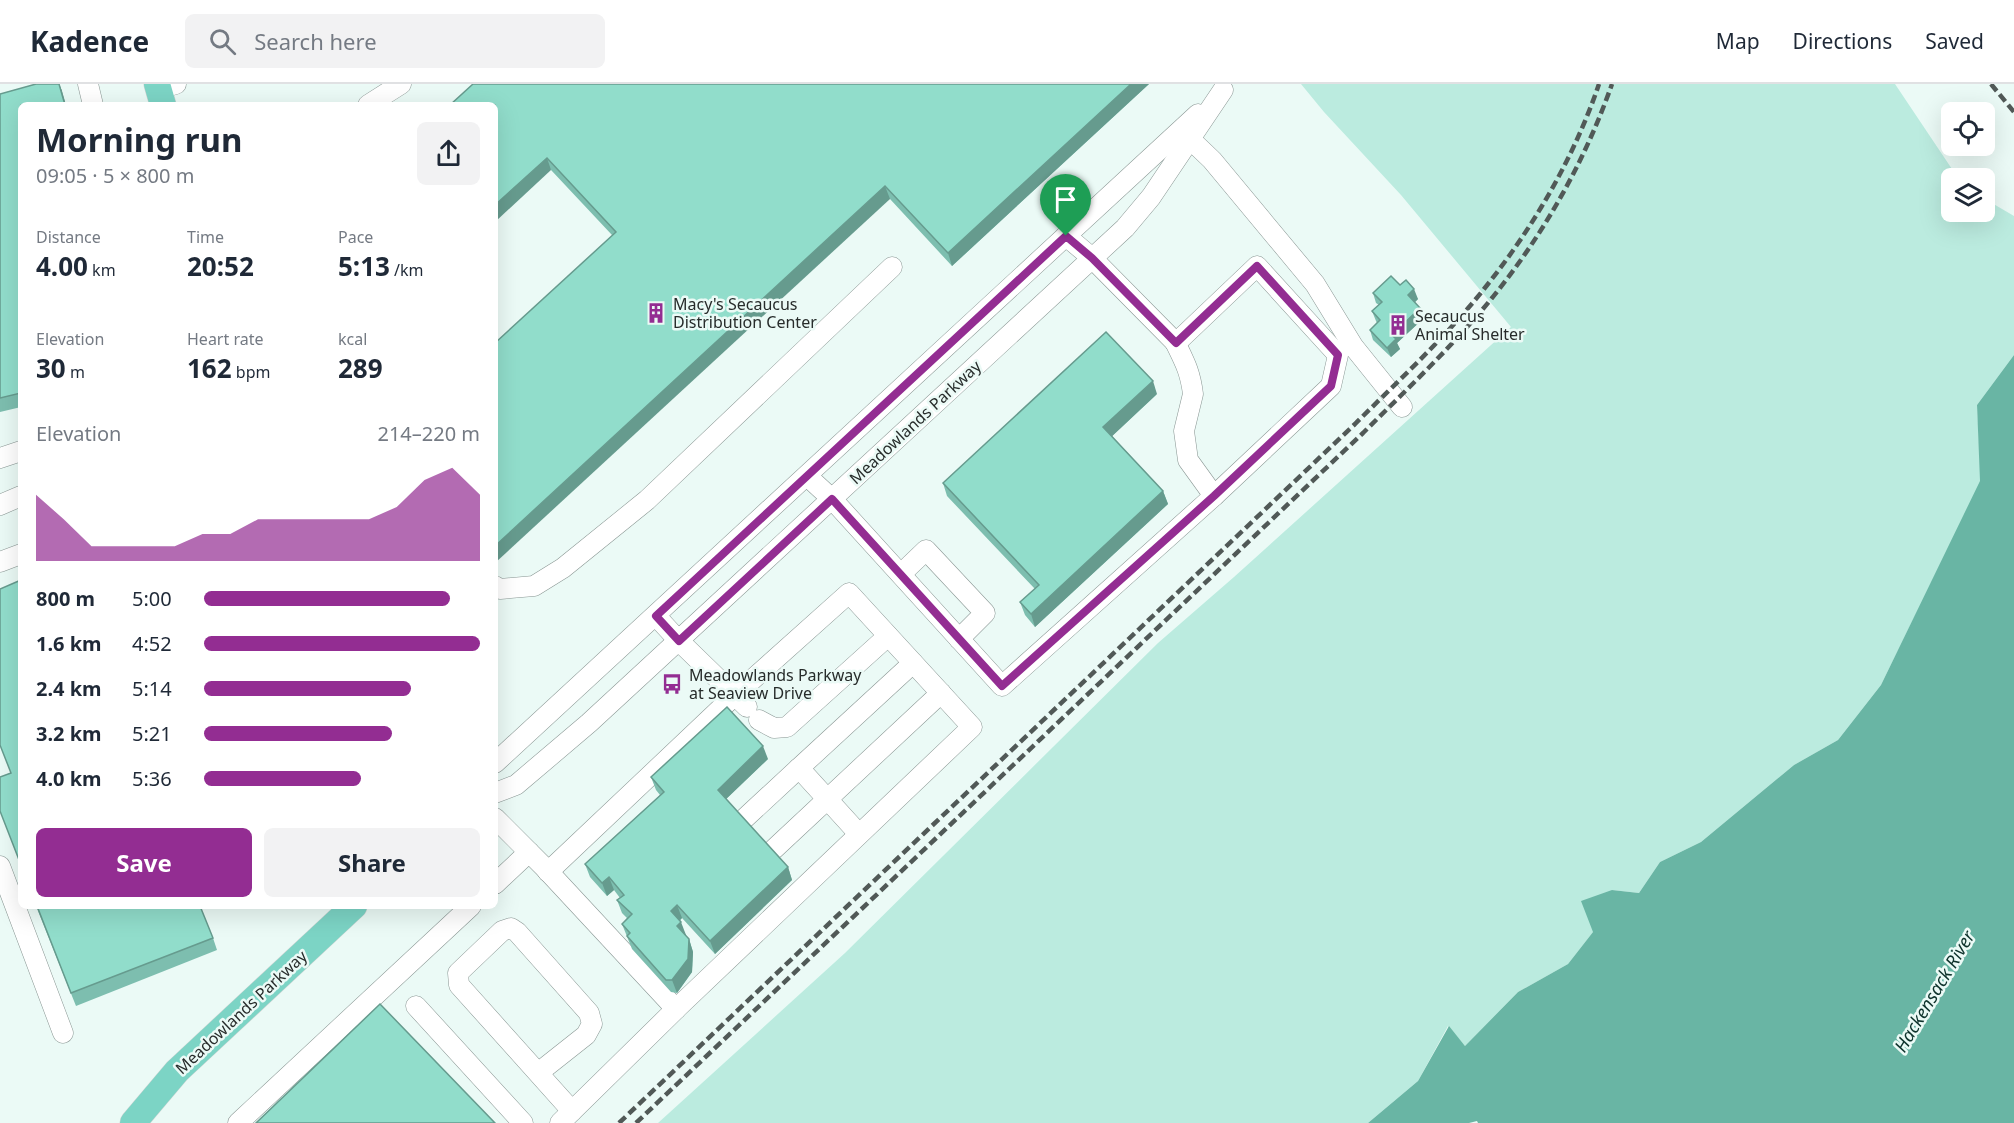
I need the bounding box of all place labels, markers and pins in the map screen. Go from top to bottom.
pin [1040,174,1091,236]
place label: Macy's Secaucus Distribution Center [673,293,817,333]
building icon: Macy's Secaucus Distribution Center [644,301,668,325]
place label: Secaucus Animal Shelter [1415,305,1525,345]
building icon: Secaucus Animal Shelter [1386,313,1410,337]
place label: Meadowlands Parkway at Seaview Drive [689,664,862,704]
bus stop icon: Meadowlands Parkway at Seaview Drive [660,672,684,696]

